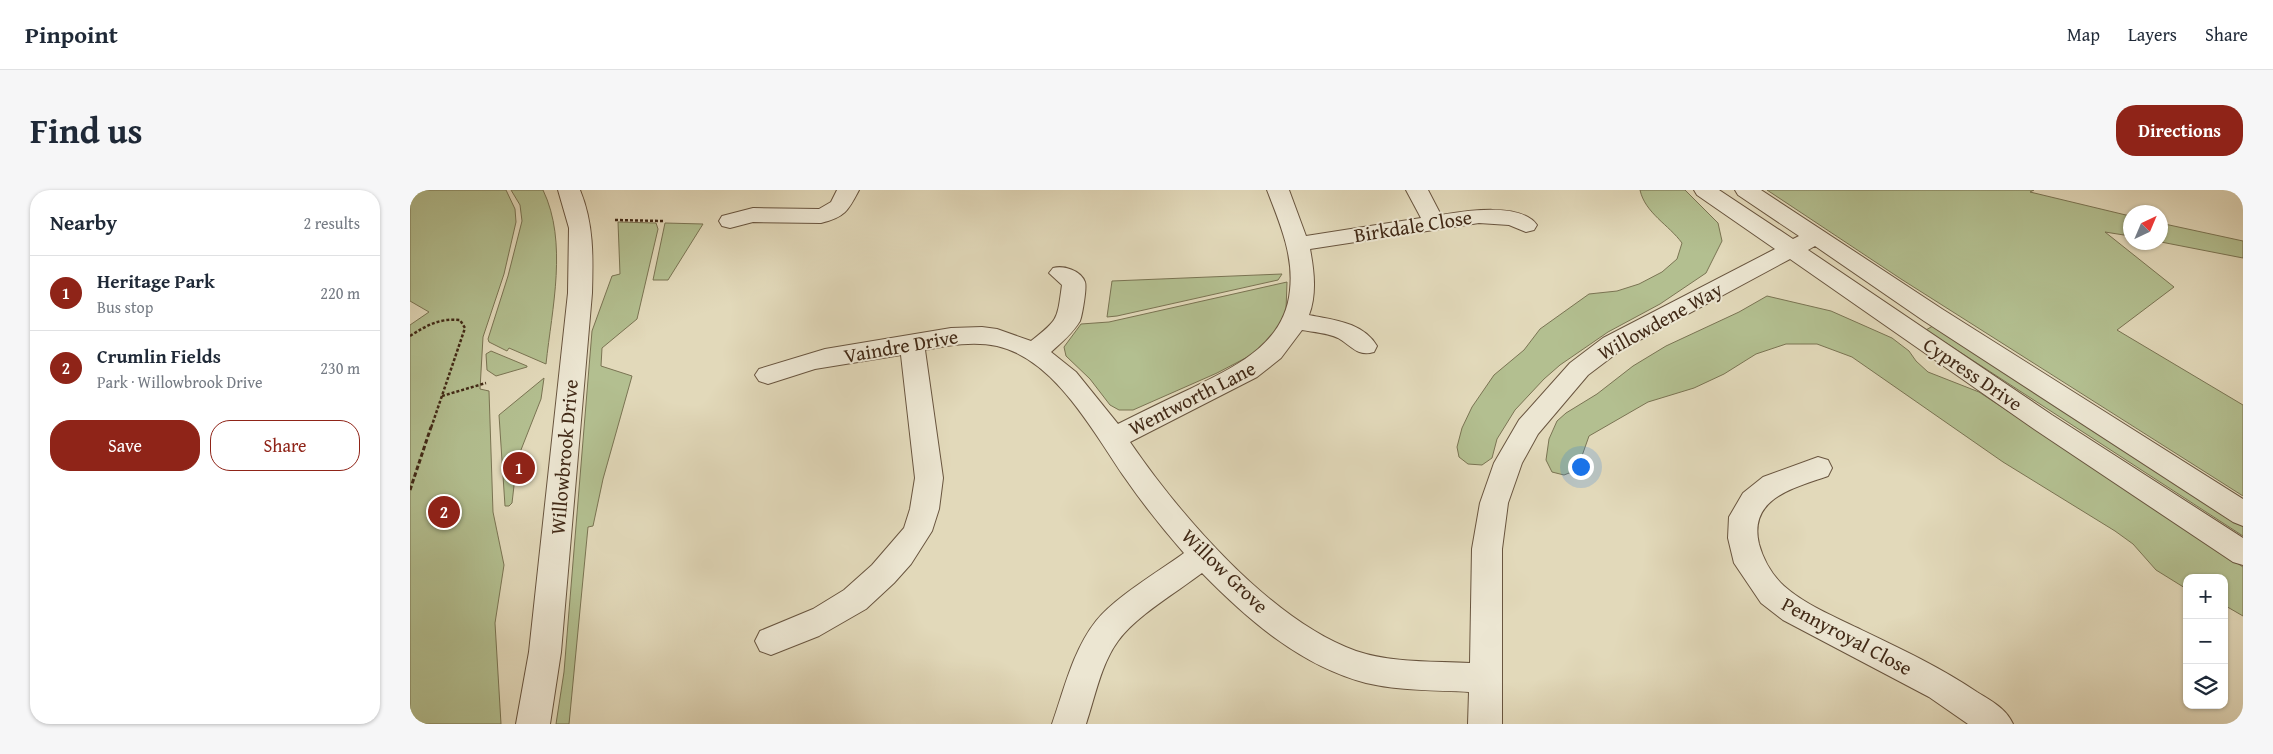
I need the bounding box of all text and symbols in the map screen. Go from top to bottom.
text: Pinpoint [25,17,118,52]
text: Map [2067,21,2100,48]
text: Layers [2128,21,2177,48]
text: Share [2205,21,2248,48]
text: Find us [30,105,143,156]
button: Directions [2116,105,2243,156]
street label: Birkdale Close [1352,202,1474,249]
north arrow [2123,205,2168,250]
text: Nearby [50,207,117,238]
text: 2 results [303,211,360,235]
text: Heritage Park [97,267,215,295]
street label: Willowdene Way [1592,274,1727,367]
text: 1 [62,281,70,305]
text: 220 m [320,281,360,305]
text: Bus stop [97,295,153,319]
street label: Vaindre Drive [842,321,960,370]
street label: Cypress Drive [1918,330,2029,418]
text: Crumlin Fields [97,342,221,370]
street label: Wentworth Lane [1123,353,1260,442]
text: 2 [62,356,70,380]
text: 230 m [320,356,360,380]
text: Park · Willowbrook Drive [97,370,262,394]
street label: Willowbrook Drive [542,378,585,536]
button: Save [50,420,200,471]
button: Share [210,420,360,471]
pin: 1 [503,449,535,487]
your location [1568,454,1594,480]
pin: 2 [428,493,460,531]
street label: Willow Grove [1175,522,1275,620]
map controls [2183,574,2228,709]
button: + [2183,574,2228,619]
street label: Pennyroyal Close [1777,589,1918,682]
button: − [2183,619,2228,664]
button: layers [2183,664,2228,709]

